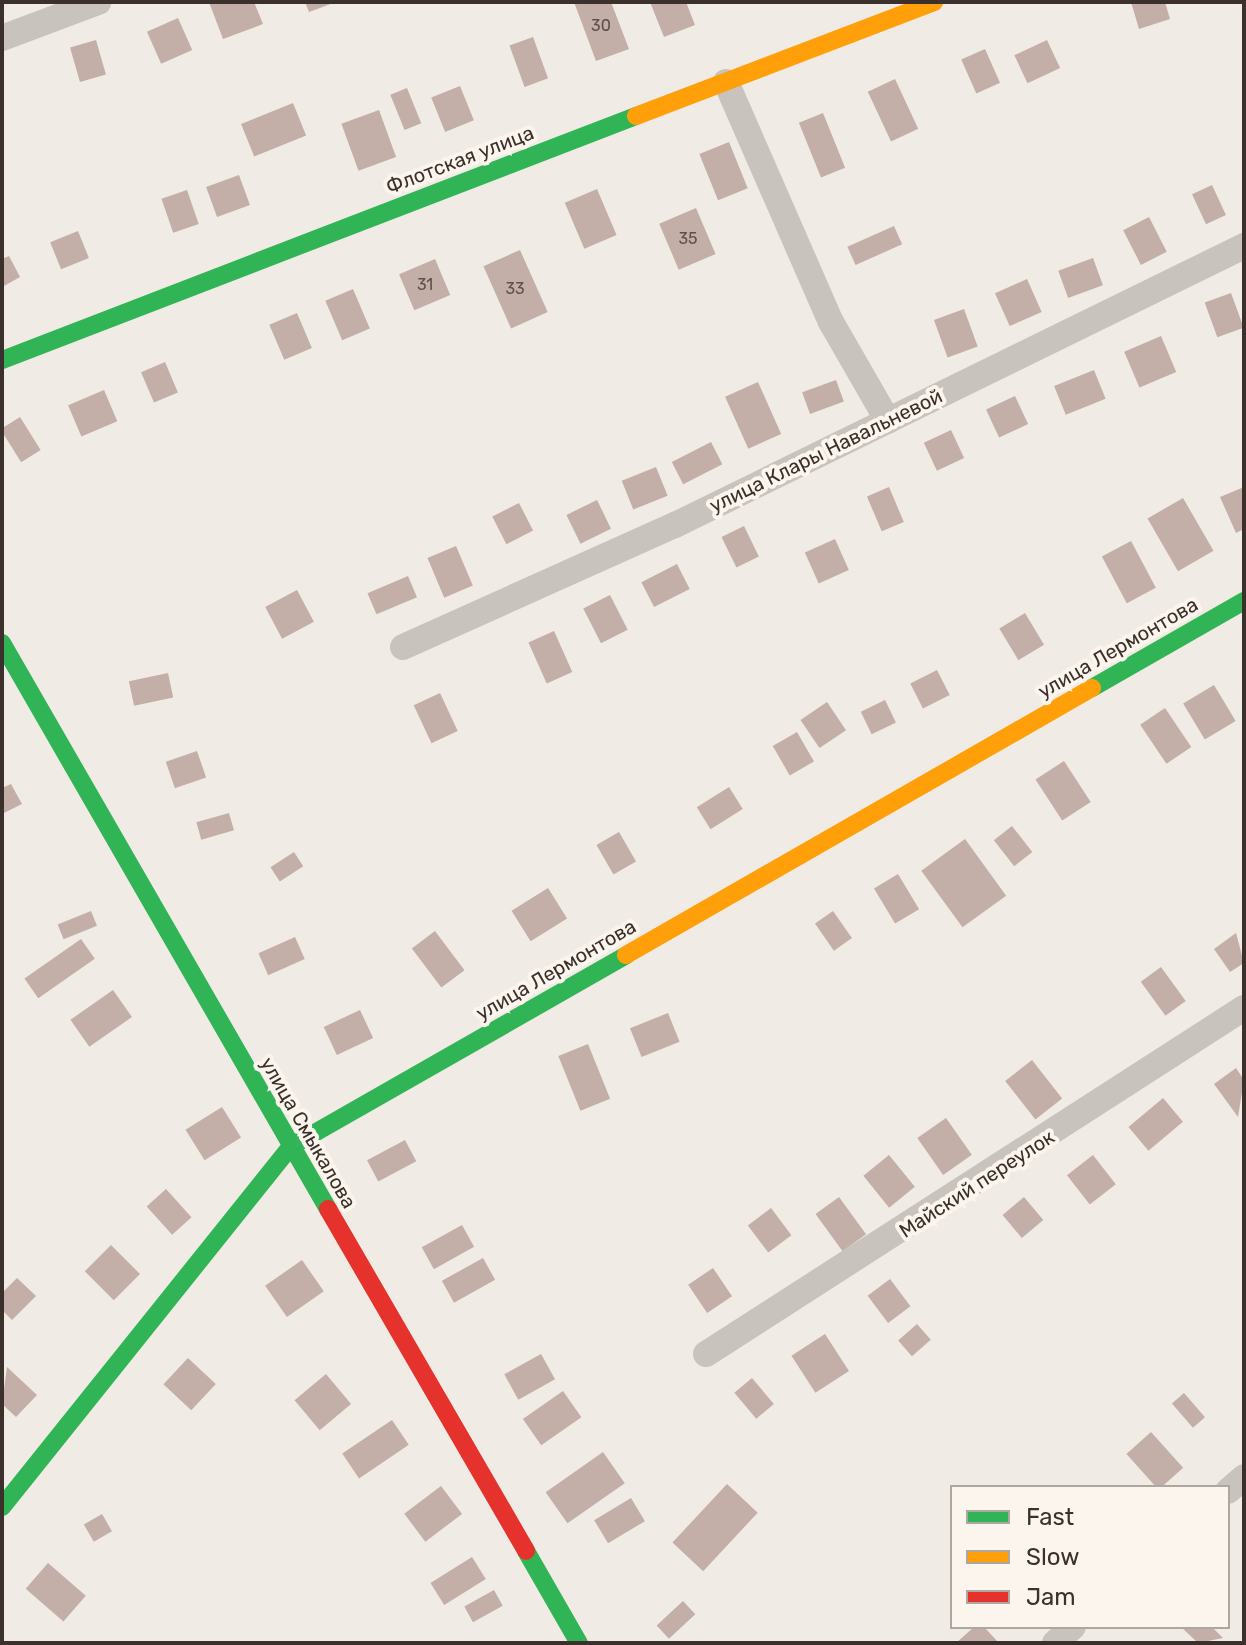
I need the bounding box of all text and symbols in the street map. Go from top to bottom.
house number: 30 [591,16,611,36]
street label: Флотская улица [383,121,537,199]
house number: 35 [678,229,698,249]
house number: 31 [417,275,433,295]
house number: 33 [505,279,525,299]
street label: улица Клары Навальневой [706,384,946,518]
street label: улица Лермонтова [1034,592,1202,704]
street label: улица Лермонтова [472,914,640,1026]
street label: улица Смыкалова [255,1053,361,1213]
street label: Майский переулок [895,1125,1059,1243]
legend [950,1485,1230,1629]
text: Fast [1026,1503,1074,1531]
text: Slow [1026,1543,1079,1571]
text: Jam [1026,1583,1076,1611]

